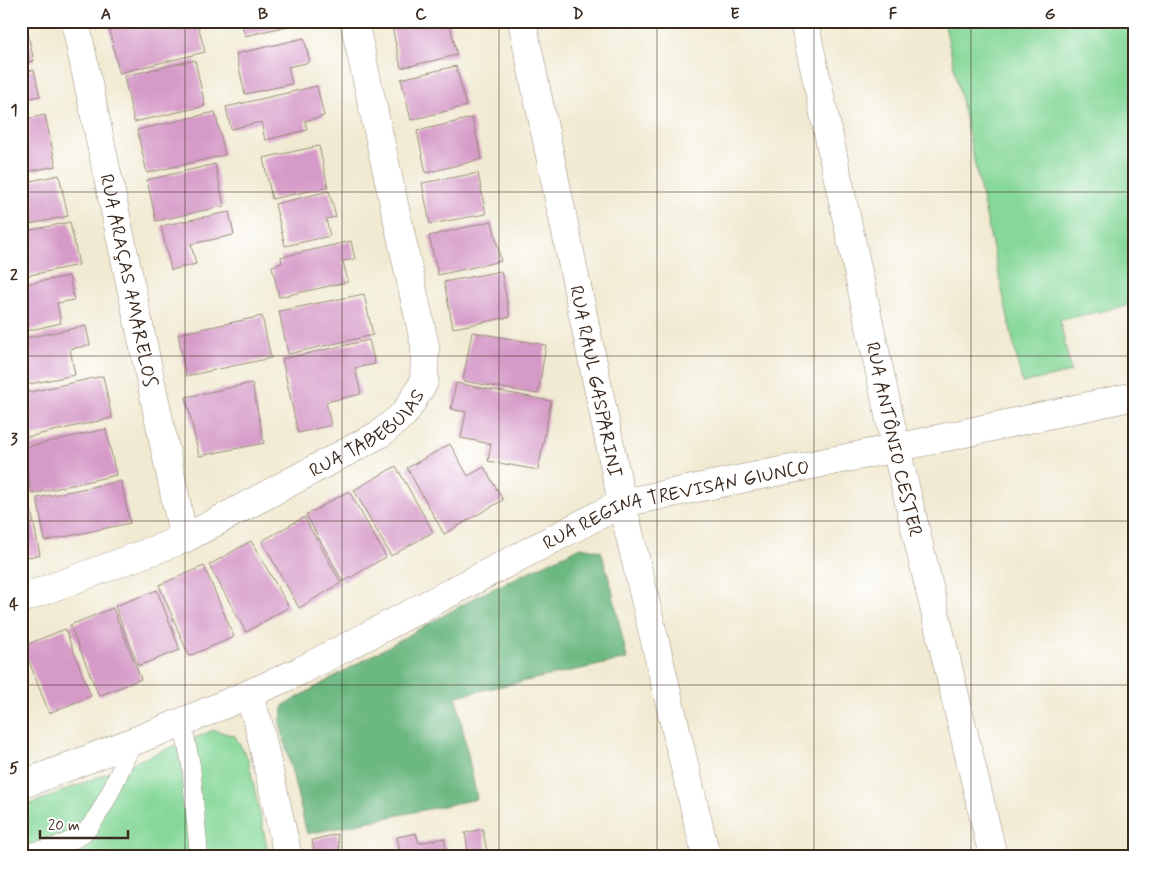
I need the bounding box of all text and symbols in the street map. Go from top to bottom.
text: A [101,4,111,25]
text: B [258,4,268,25]
text: C [415,4,427,25]
text: D [572,4,584,25]
text: E [730,4,740,25]
text: F [889,4,898,25]
text: G [1045,4,1056,25]
text: 1 [10,100,18,121]
street label: RUA ARAÇAS AMARELOS [94,172,163,390]
text: 2 [10,265,18,286]
street label: RUA RAUL GASPARINI [563,283,627,480]
street label: RUA ANTÔNIO CESTER [859,340,928,540]
street label: RUA TABEBUIAS [305,385,431,484]
text: 3 [10,429,18,450]
street label: RUA REGINA TREVISAN GIUNCO [539,455,812,556]
text: 4 [9,594,19,615]
text: 5 [9,758,19,779]
scale bar [40,807,128,839]
text: 20 m [48,816,80,836]

